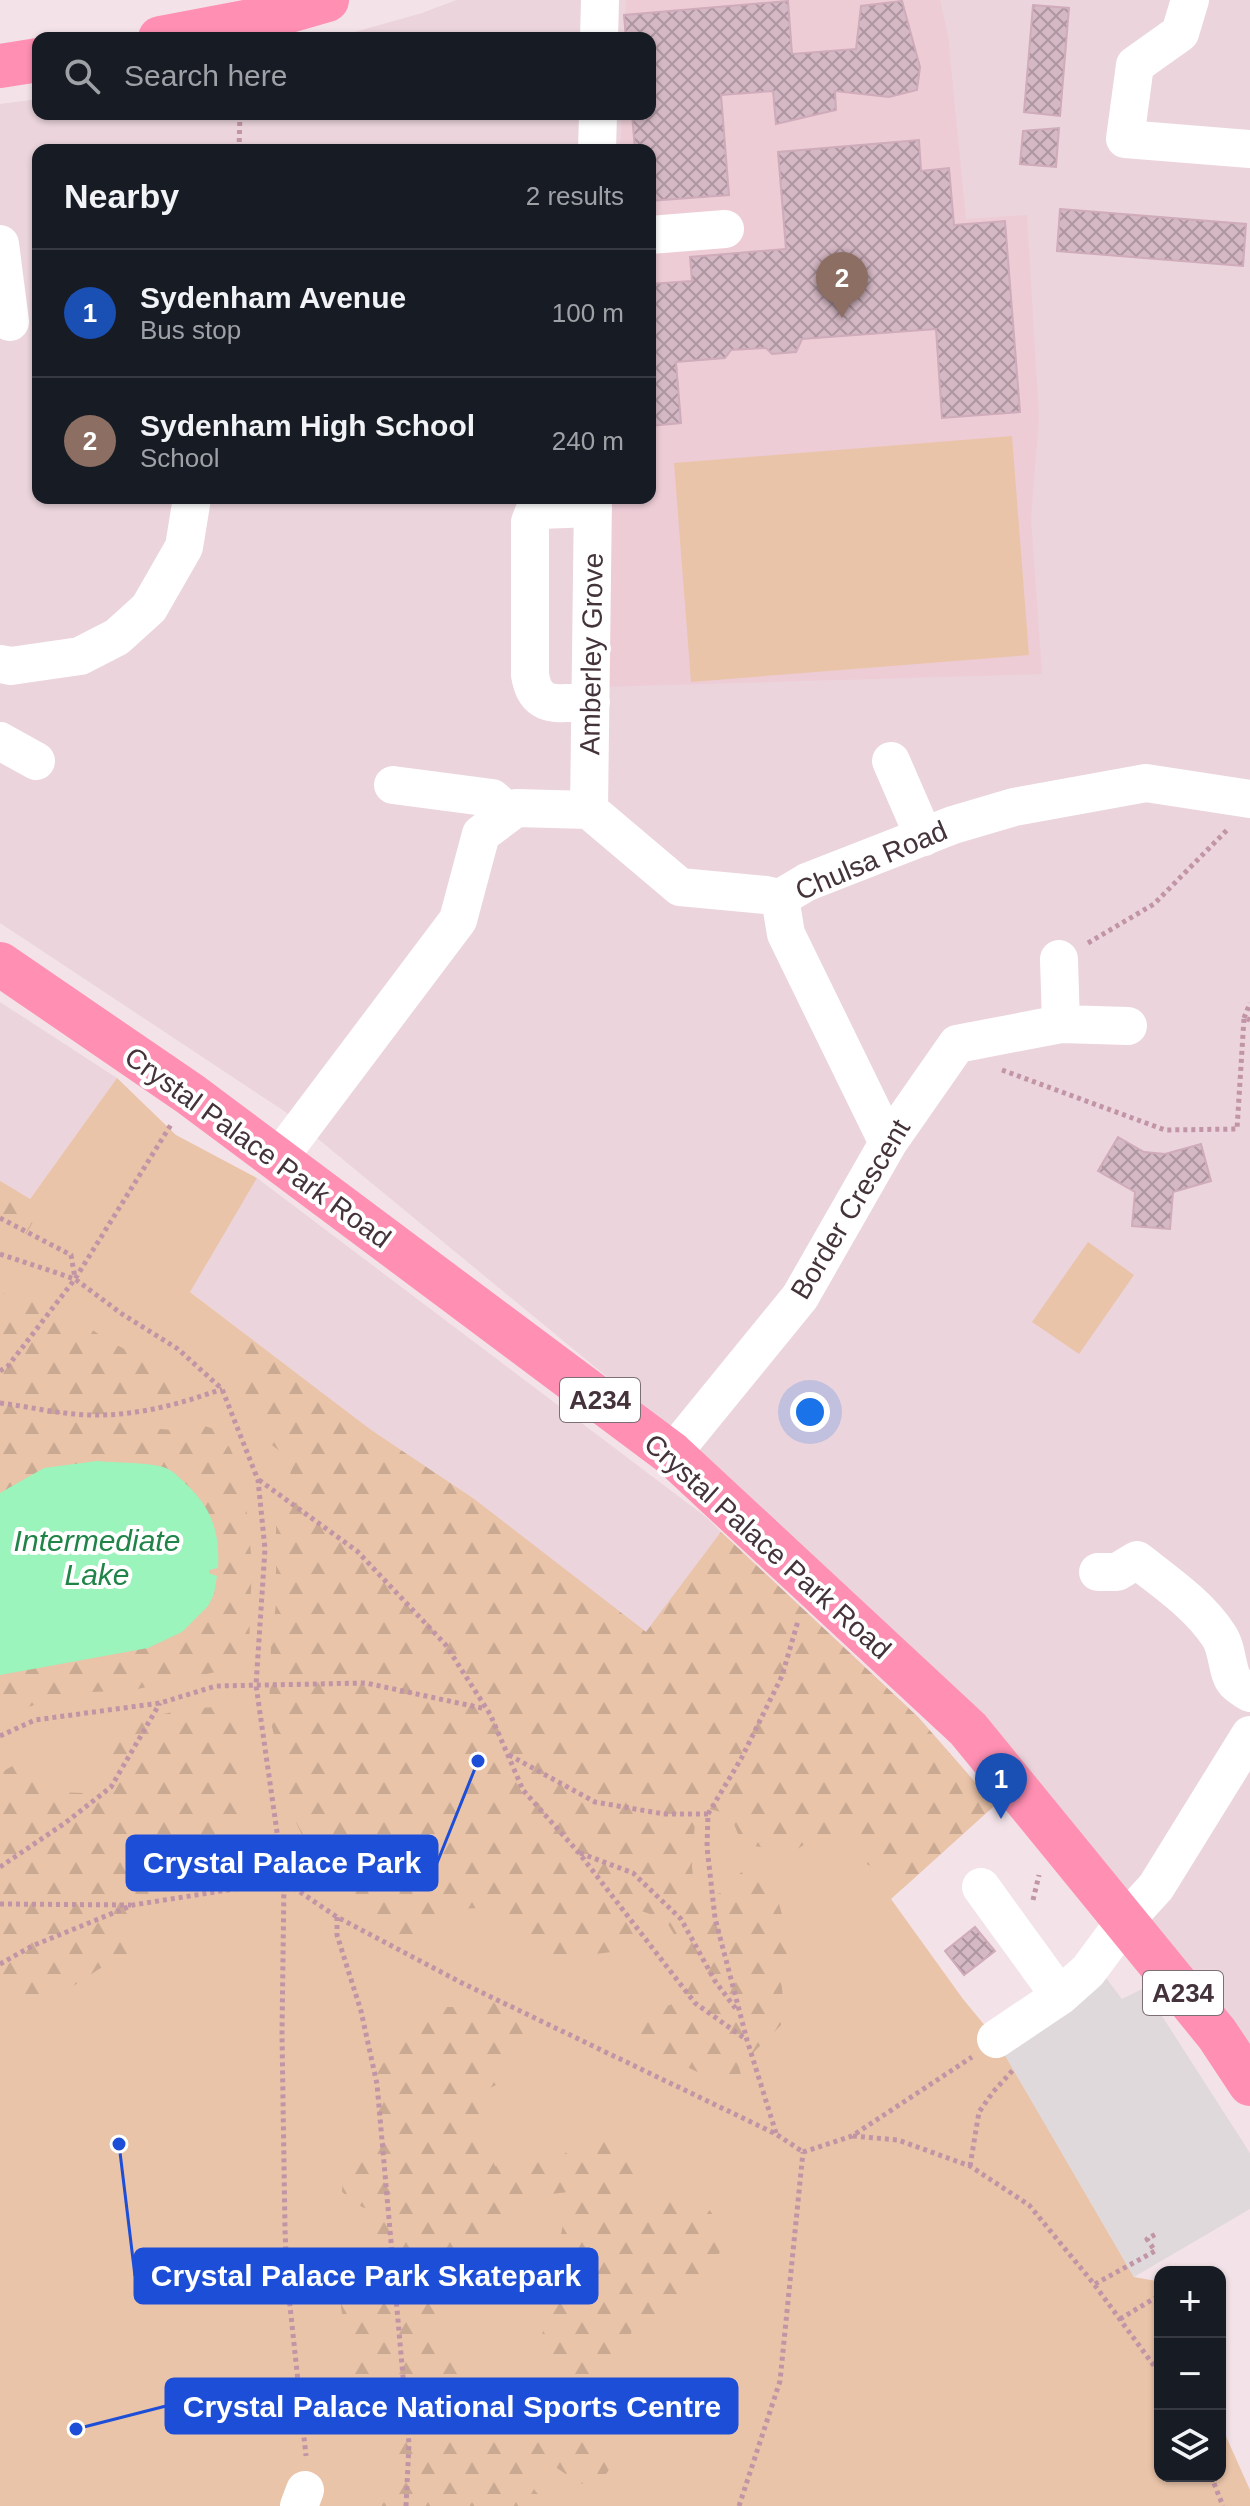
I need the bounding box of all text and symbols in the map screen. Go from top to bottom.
search box [32,32,656,120]
icon: search [60,54,104,98]
text: Search here [124,59,287,92]
text: Nearby [64,177,179,215]
text: 2 results [526,181,624,211]
pin: 2 [816,252,868,318]
text: Sydenham Avenue [140,281,406,314]
text: 1 [83,298,97,328]
text: 100 m [552,298,624,328]
text: Bus stop [140,315,241,345]
text: Sydenham High School [140,409,475,442]
text: 2 [83,426,97,456]
text: 240 m [552,426,624,456]
text: School [140,443,220,473]
street label: Amberley Grove [574,553,609,755]
street label: Chulsa Road [791,815,952,906]
street label: Crystal Palace Park Road [119,1041,396,1254]
street label: Border Crescent [785,1114,916,1305]
road number: A234 [560,1378,640,1422]
your location [790,1392,830,1432]
street label: Crystal Palace Park Road [638,1428,897,1665]
water label: Intermediate Lake [14,1524,180,1591]
pin: 1 [975,1753,1027,1819]
callout: Crystal Palace Park [127,1836,437,1890]
text: Crystal Palace Park [143,1846,422,1879]
road number: A234 [1143,1971,1223,2015]
callout: Crystal Palace Park Skatepark [135,2249,597,2303]
text: Crystal Palace Park Skatepark [151,2259,581,2292]
map controls [1154,2266,1226,2482]
button: + [1154,2266,1226,2338]
button: − [1154,2338,1226,2410]
callout: Crystal Palace National Sports Centre [166,2379,737,2433]
text: Crystal Palace National Sports Centre [183,2390,721,2423]
button: layers [1154,2410,1226,2482]

